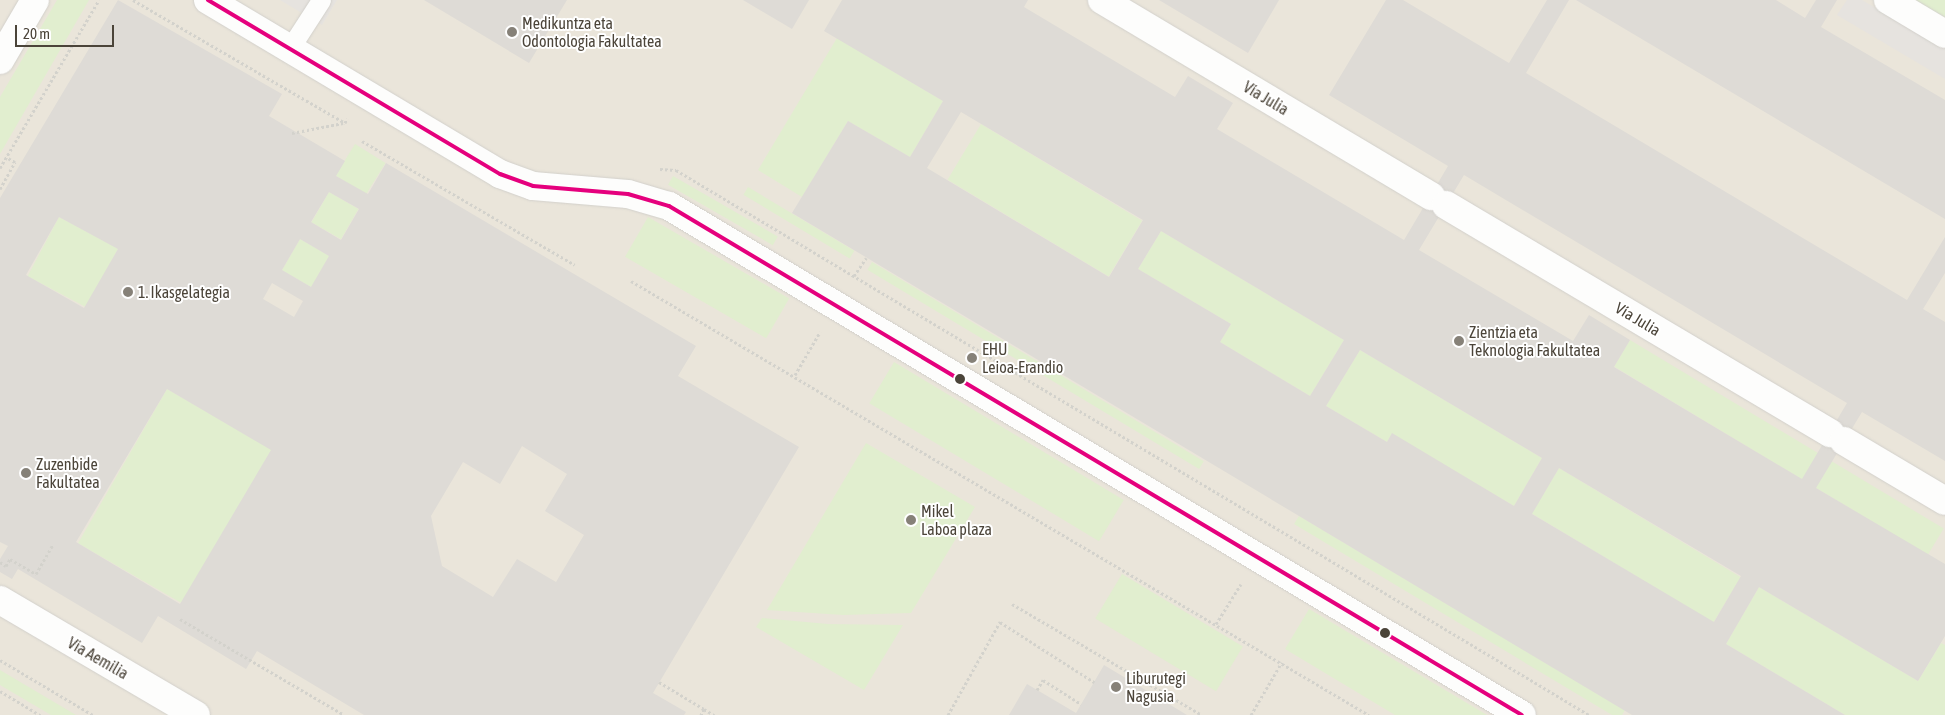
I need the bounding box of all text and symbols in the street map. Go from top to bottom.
place label: Medikuntza eta Odontologia Fakultatea [522,13,662,51]
scale bar [18,15,116,47]
text: 20 m [23,25,50,42]
marker: Medikuntza eta Odontologia Fakultatea [506,26,518,38]
street label: Vía Julia [1240,77,1292,119]
place label: 1. Ikasgelategia [138,282,230,302]
marker: 1. Ikasgelategia [122,286,134,298]
street label: Vía Julia [1612,298,1664,340]
place label: Zientzia eta Teknologia Fakultatea [1469,322,1600,360]
marker: Zientzia eta Teknologia Fakultatea [1453,335,1465,347]
place label: EHU Leioa-Erandio [982,339,1063,377]
marker: EHU Leioa-Erandio [966,352,978,364]
unlabelled marker [955,374,965,384]
place label: Zuzenbide Fakultatea [36,454,100,492]
marker: Zuzenbide Fakultatea [20,467,32,479]
place label: Mikel Laboa plaza [921,501,992,539]
marker: Mikel Laboa plaza [905,514,917,526]
unlabelled marker [1380,628,1390,638]
street label: Via Aemilia [64,633,132,683]
place label: Liburutegi Nagusia [1126,668,1186,706]
marker: Liburutegi Nagusia [1110,681,1122,693]

